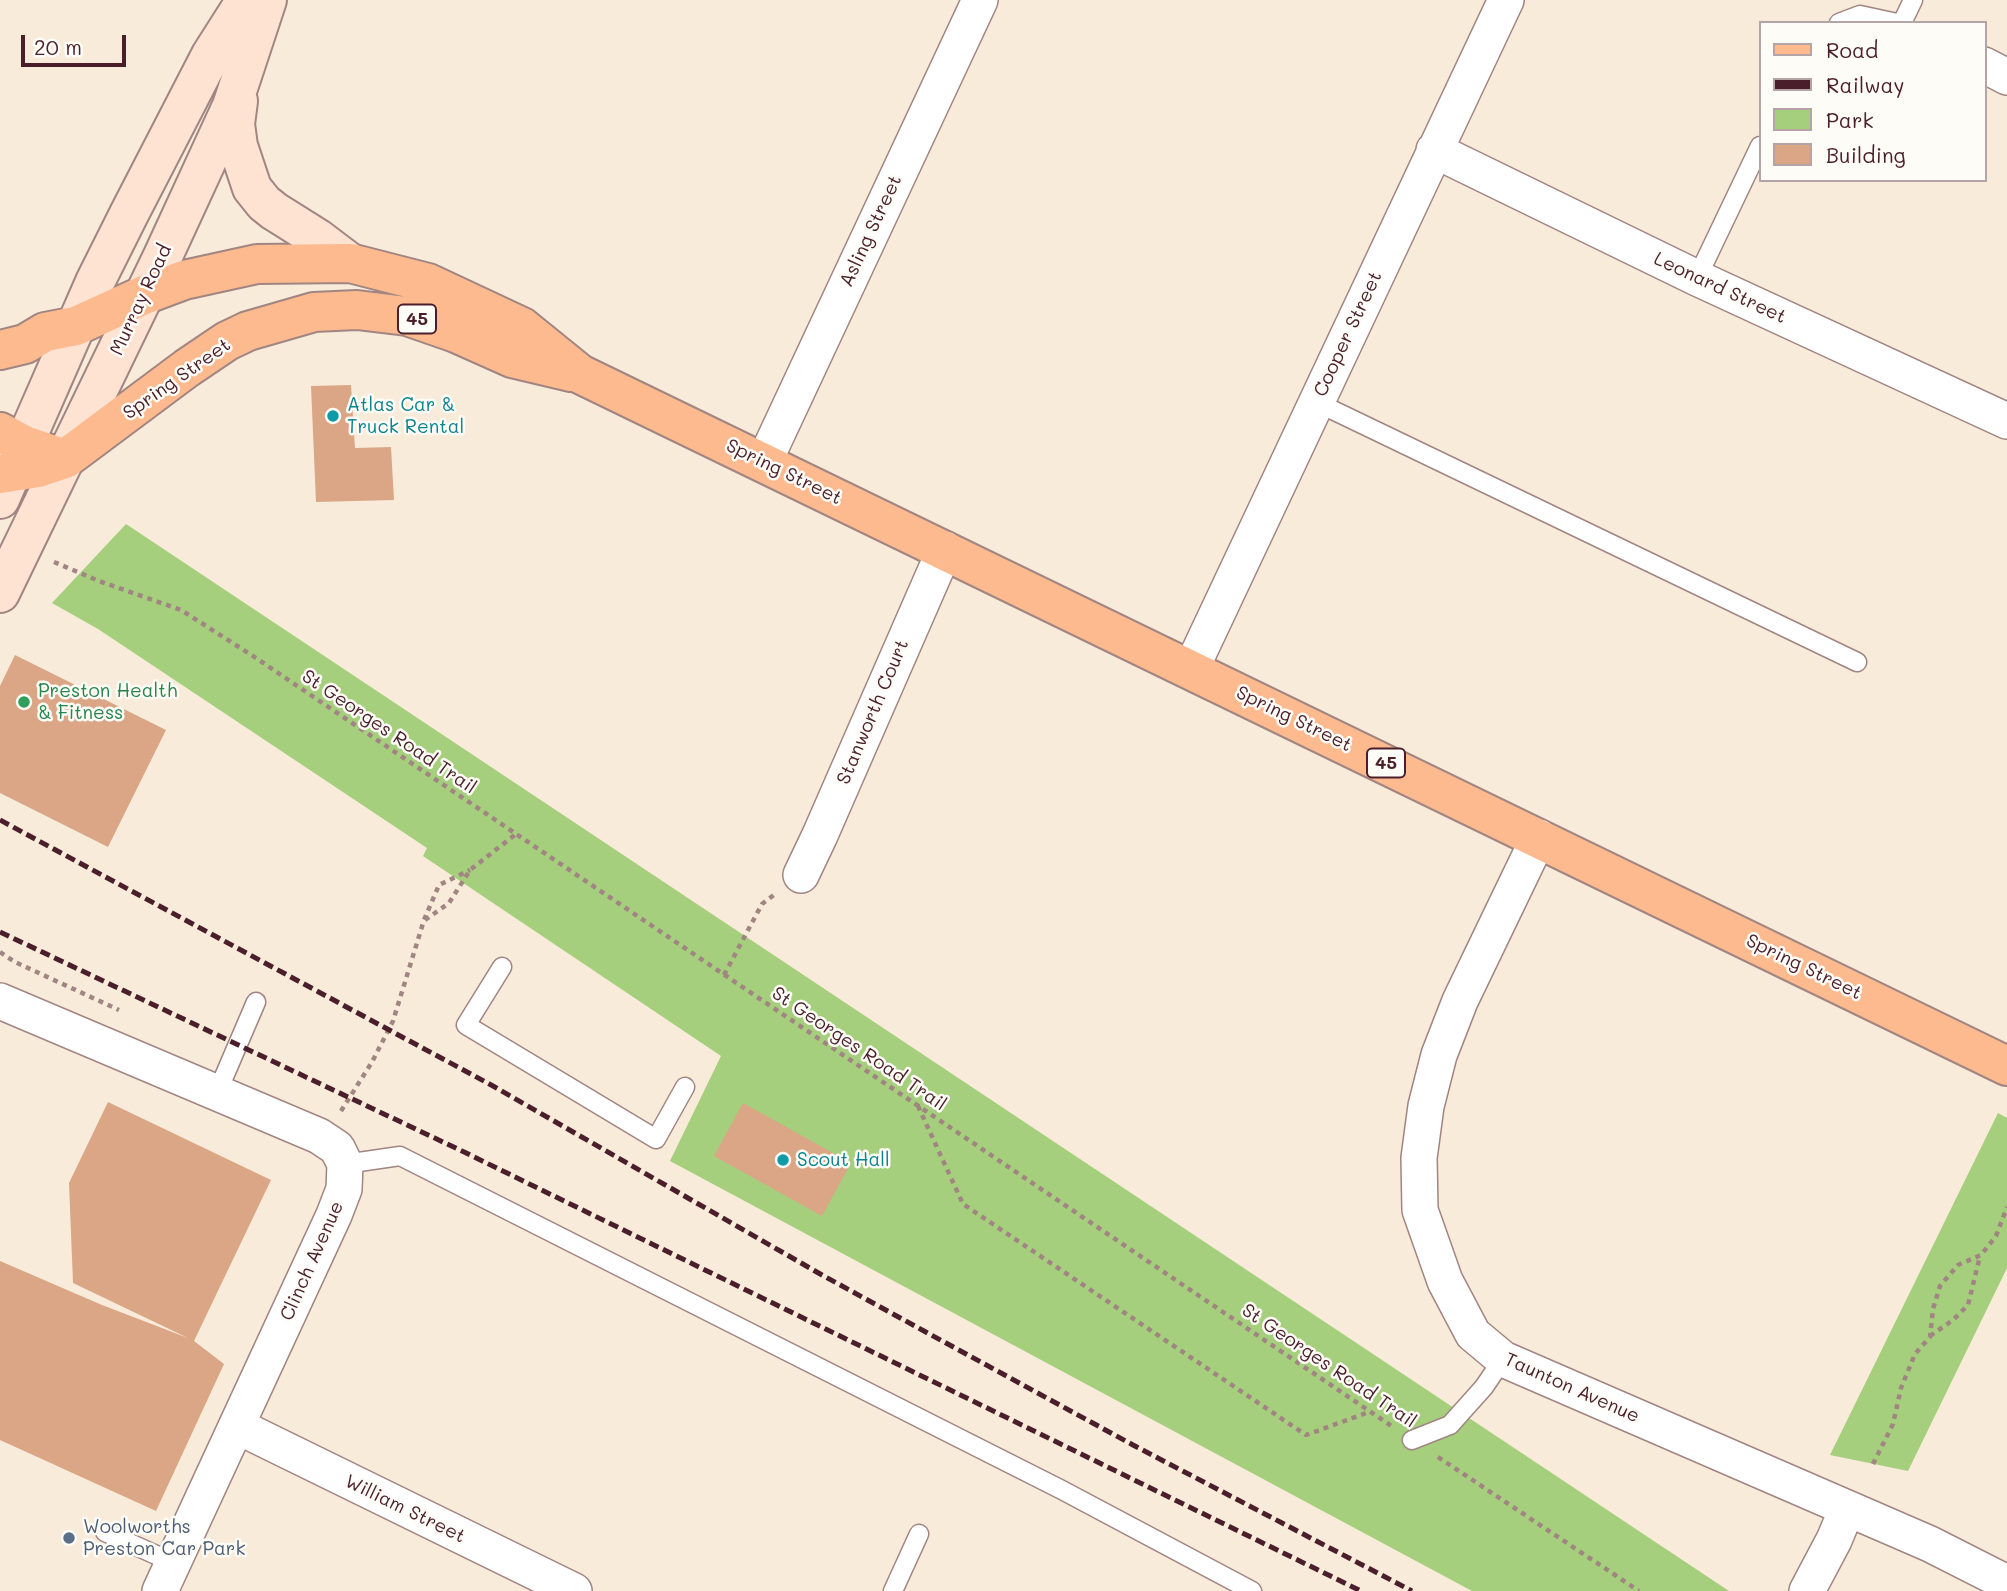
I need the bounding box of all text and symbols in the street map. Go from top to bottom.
scale bar [24,21,130,65]
legend [1758,21,1986,182]
text: 20 m [34,33,82,60]
text: Road [1826,36,1878,63]
text: Railway [1826,71,1905,98]
text: Park [1826,106,1874,133]
text: Building [1826,141,1906,168]
street label: Asling Street [835,171,907,291]
street label: Murray Road [105,241,177,359]
street label: Leonard Street [1650,247,1790,329]
street label: Cooper Street [1309,268,1387,400]
road number: 45 [398,304,436,334]
street label: Spring Street [119,334,235,424]
place label: Atlas Car & Truck Rental [347,394,464,438]
marker: Atlas Car & Truck Rental [325,408,341,424]
street label: Spring Street [722,434,846,510]
street label: Stanworth Court [832,636,914,788]
street label: St Georges Road Trail [297,665,481,799]
place label: Preston Health & Fitness [38,680,177,724]
street label: Spring Street [1232,681,1356,757]
marker: Preston Health & Fitness [16,694,32,710]
road number: 45 [1367,748,1405,778]
street label: Spring Street [1742,929,1866,1005]
street label: St Georges Road Trail [767,982,951,1116]
place label: Scout Hall [797,1149,890,1171]
marker: Scout Hall [775,1152,791,1168]
street label: Clinch Avenue [275,1198,349,1324]
street label: St Georges Road Trail [1237,1299,1421,1433]
street label: Taunton Avenue [1501,1348,1643,1428]
street label: William Street [341,1470,469,1548]
place label: Woolworths Preston Car Park [83,1516,245,1560]
marker: Woolworths Preston Car Park [61,1530,77,1546]

